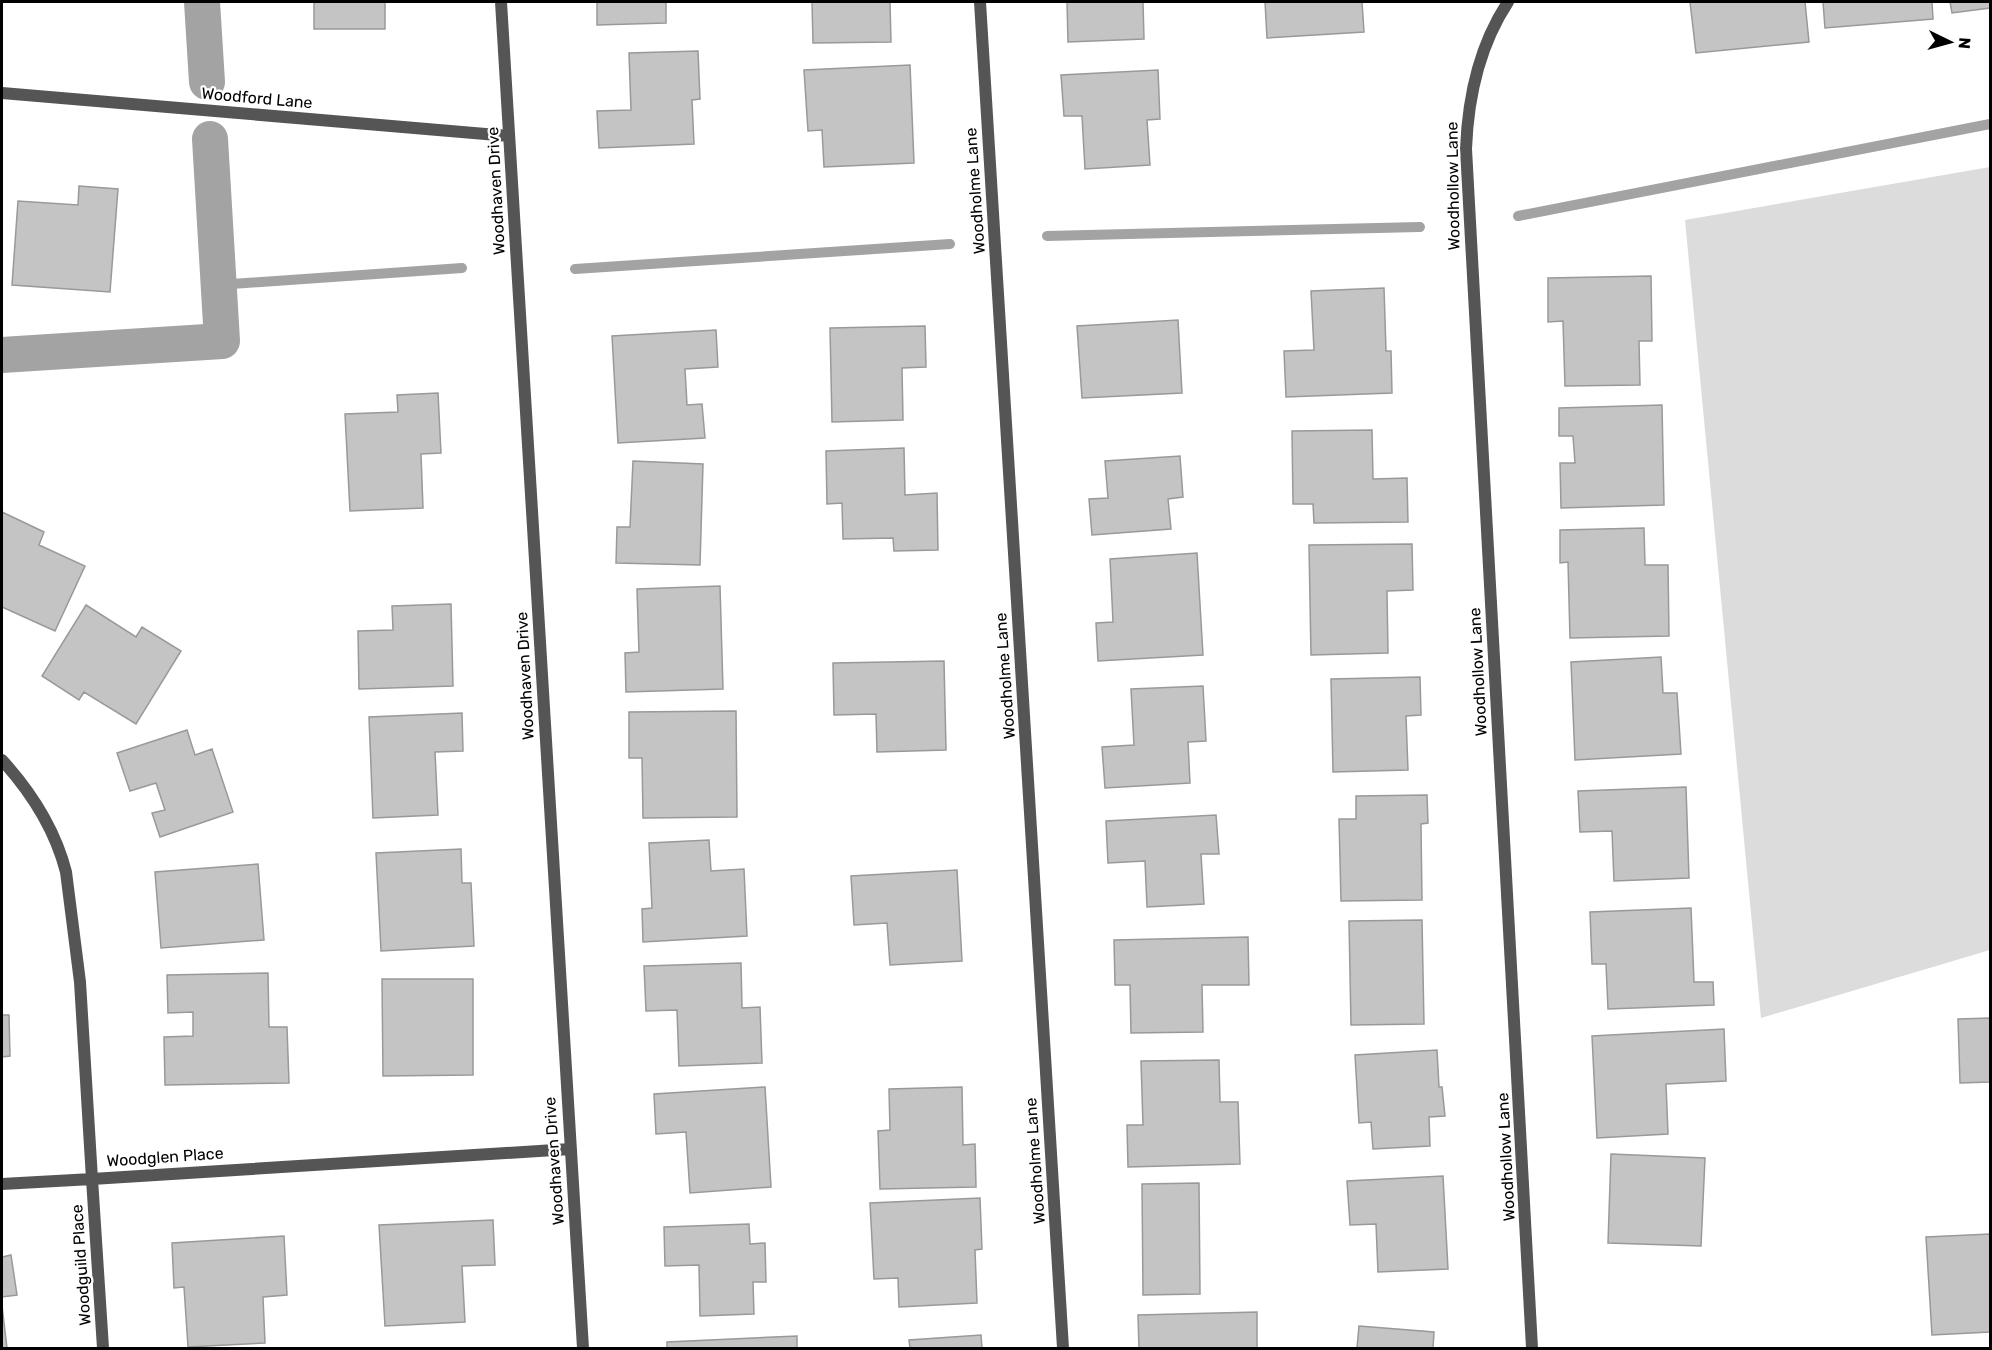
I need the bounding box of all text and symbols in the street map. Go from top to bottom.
north arrow [1920,12,1980,72]
text: N [1954,37,1974,50]
street label: Woodford Lane [201,84,313,112]
street label: Woodhollow Lane [1442,121,1464,251]
street label: Woodhaven Drive [483,126,509,256]
street label: Woodholme Lane [961,127,989,255]
street label: Woodhollow Lane [1465,607,1491,737]
street label: Woodhaven Drive [512,611,538,741]
street label: Woodholme Lane [991,612,1019,740]
street label: Woodhollow Lane [1493,1092,1519,1222]
street label: Woodhaven Drive [540,1096,568,1226]
street label: Woodholme Lane [1021,1097,1049,1225]
street label: Woodglen Place [106,1143,224,1171]
street label: Woodguild Place [67,1204,95,1326]

